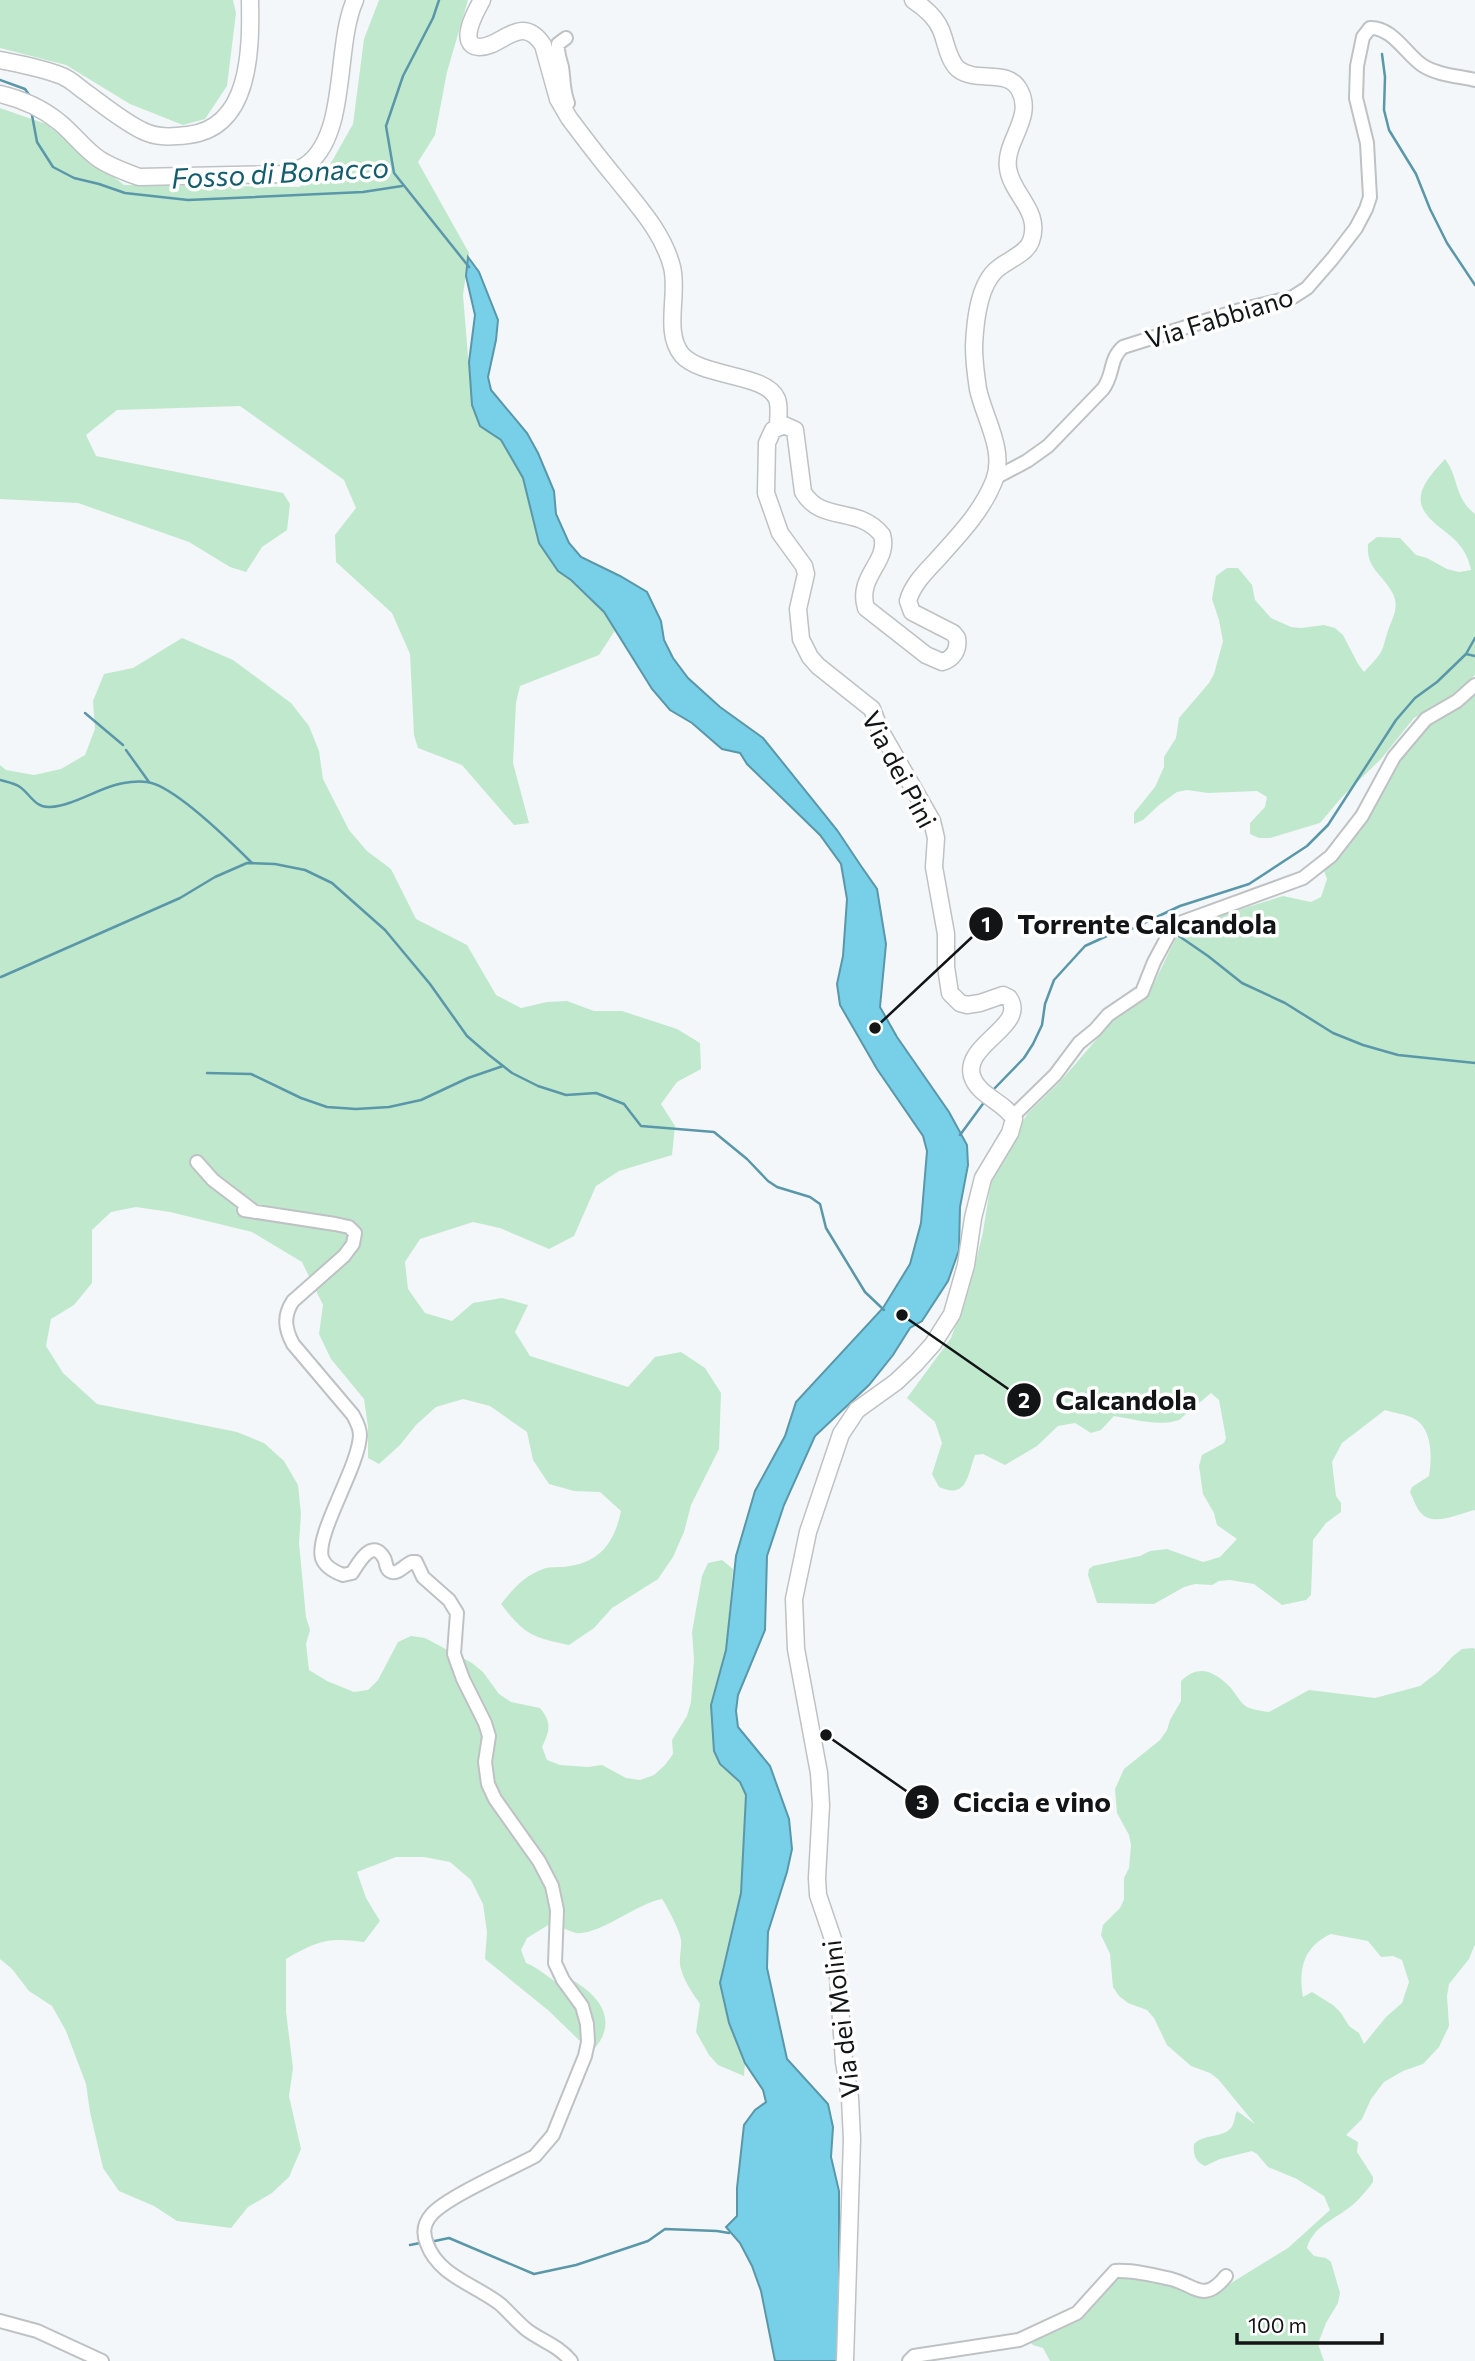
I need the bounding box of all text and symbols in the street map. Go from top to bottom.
water label: Fosso di Bonacco [170,149,390,195]
street label: Via Fabbiano [1142,280,1296,354]
street label: Via dei Pini [856,705,944,833]
callout: Torrente Calcandola [969,900,1291,949]
text: Torrente Calcandola [1017,906,1277,940]
text: 1 [981,911,991,936]
callout: Calcandola [1006,1376,1211,1425]
text: Calcandola [1055,1382,1197,1416]
text: 2 [1018,1387,1030,1412]
callout: Ciccia e vino [904,1778,1125,1827]
text: Ciccia e vino [953,1784,1111,1818]
text: 3 [916,1789,928,1814]
street label: Via dei Molini [815,1938,865,2100]
scale bar [1237,2302,1382,2346]
text: 100 m [1248,2312,1307,2337]

